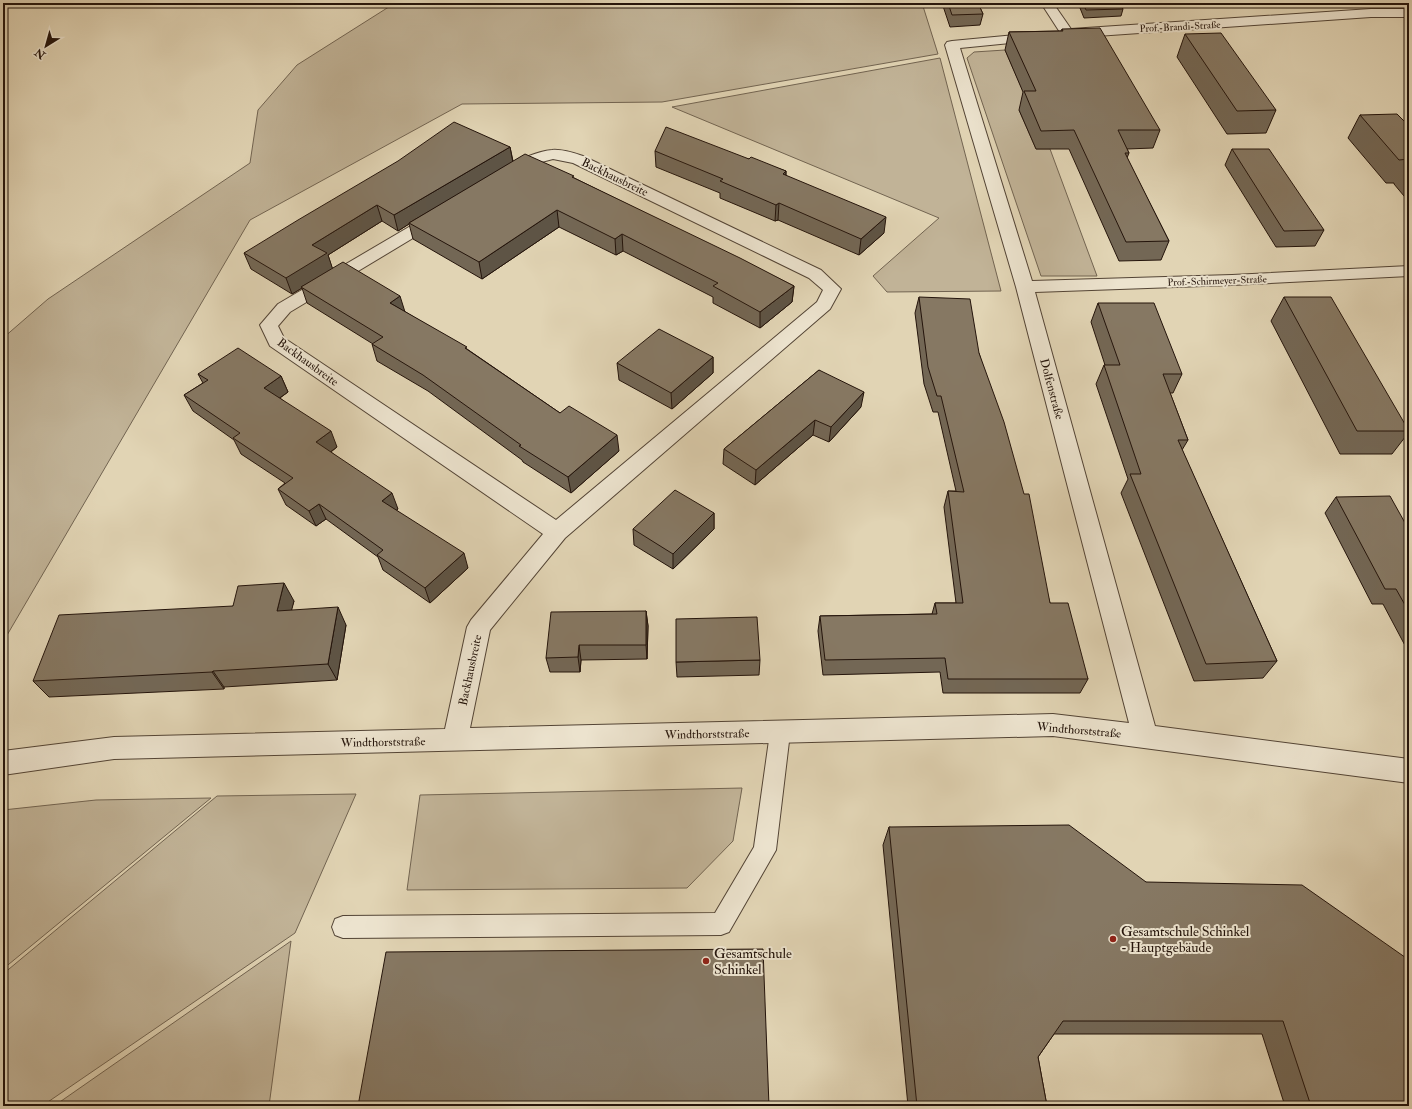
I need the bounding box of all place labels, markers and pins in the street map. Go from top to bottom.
place label: Gesamtschule Schinkel - Hauptgebäude [1121,923,1250,957]
marker: Gesamtschule Schinkel - Hauptgebäude [1108,934,1118,944]
place label: Gesamtschule Schinkel [714,945,792,978]
marker: Gesamtschule Schinkel [701,956,711,966]

